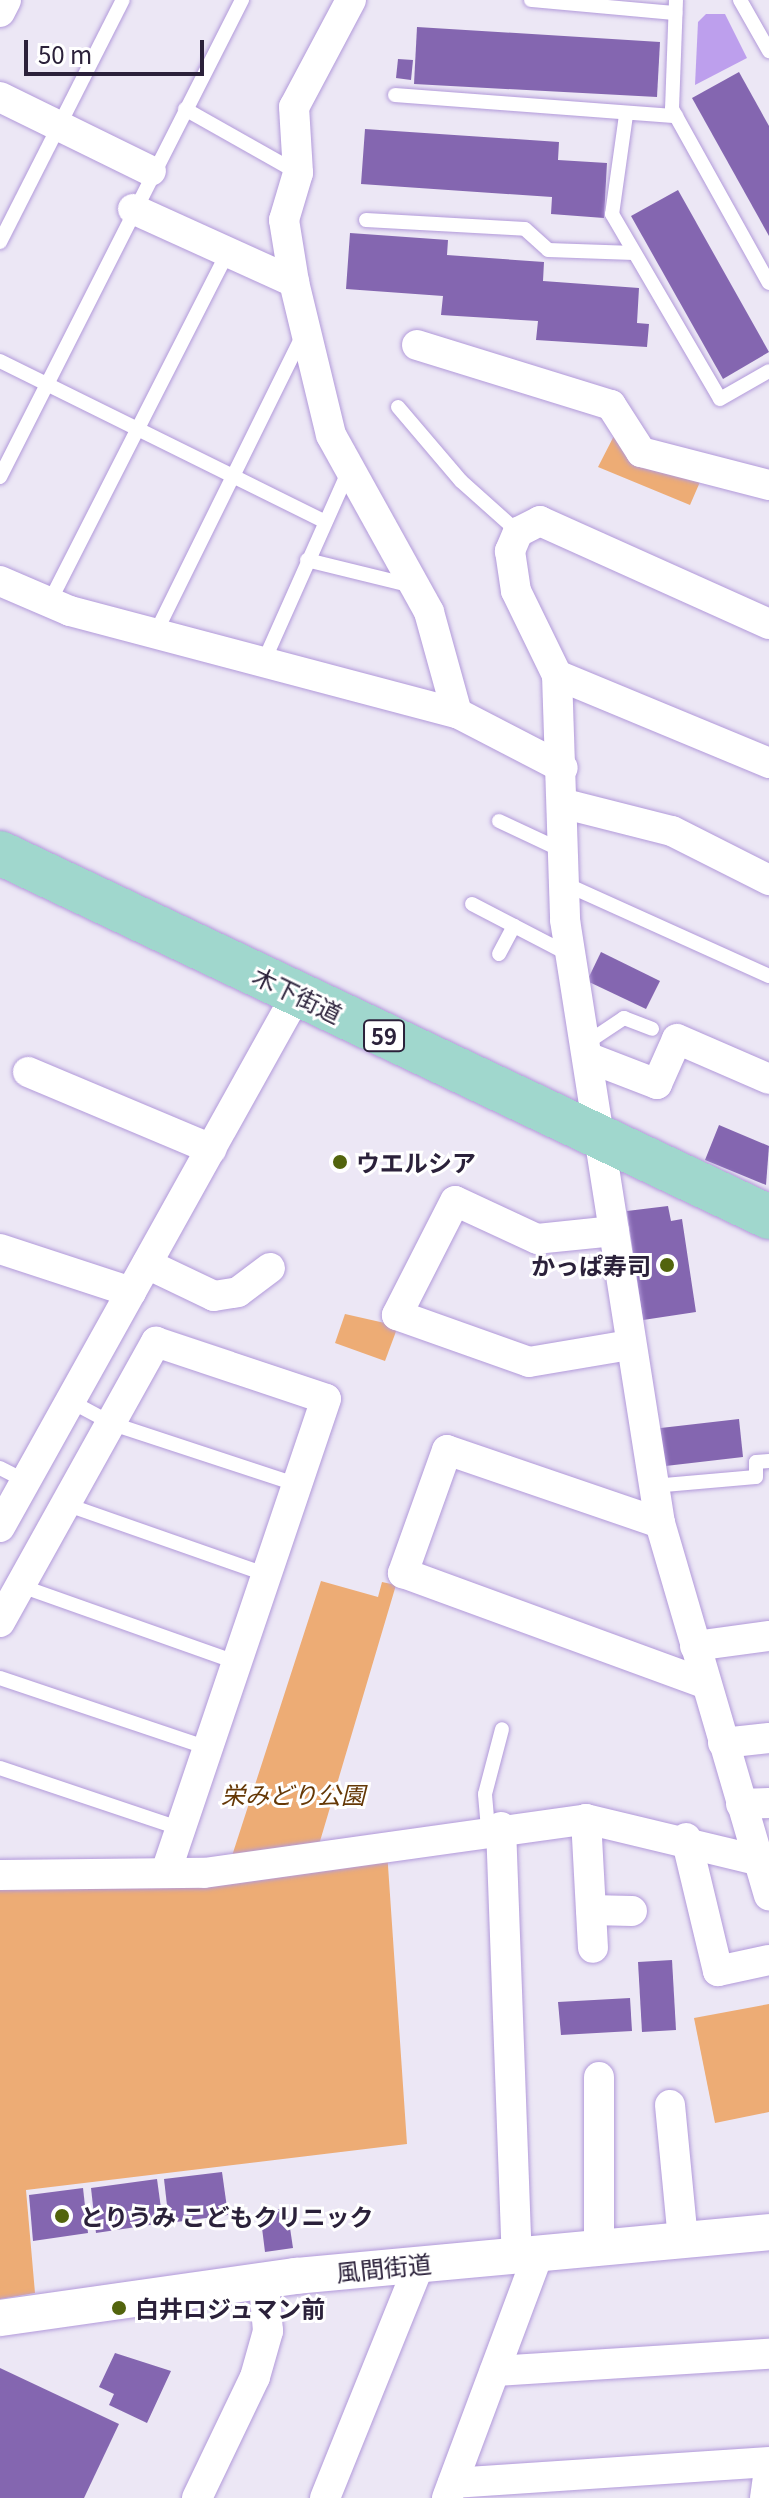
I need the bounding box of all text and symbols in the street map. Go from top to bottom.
scale bar [28,24,208,74]
text: 50 m [38,36,92,71]
street label: 木下街道 [249,960,347,1028]
road number: 59 [362,1018,406,1054]
place label: ウエルシア [356,1148,476,1176]
marker: ウエルシア [331,1153,349,1171]
place label: かっぱ寿司 [531,1251,651,1279]
marker: かっぱ寿司 [658,1256,676,1274]
park label: 栄みどり公園 [221,1780,365,1808]
place label: とりうみ こどもクリニック [80,2202,373,2230]
marker: とりうみ こどもクリニック [51,2205,73,2227]
street label: 風間街道 [335,2248,433,2286]
place label: 白井ロジュマン前 [135,2294,327,2322]
marker: 白井ロジュマン前 [110,2299,128,2317]

